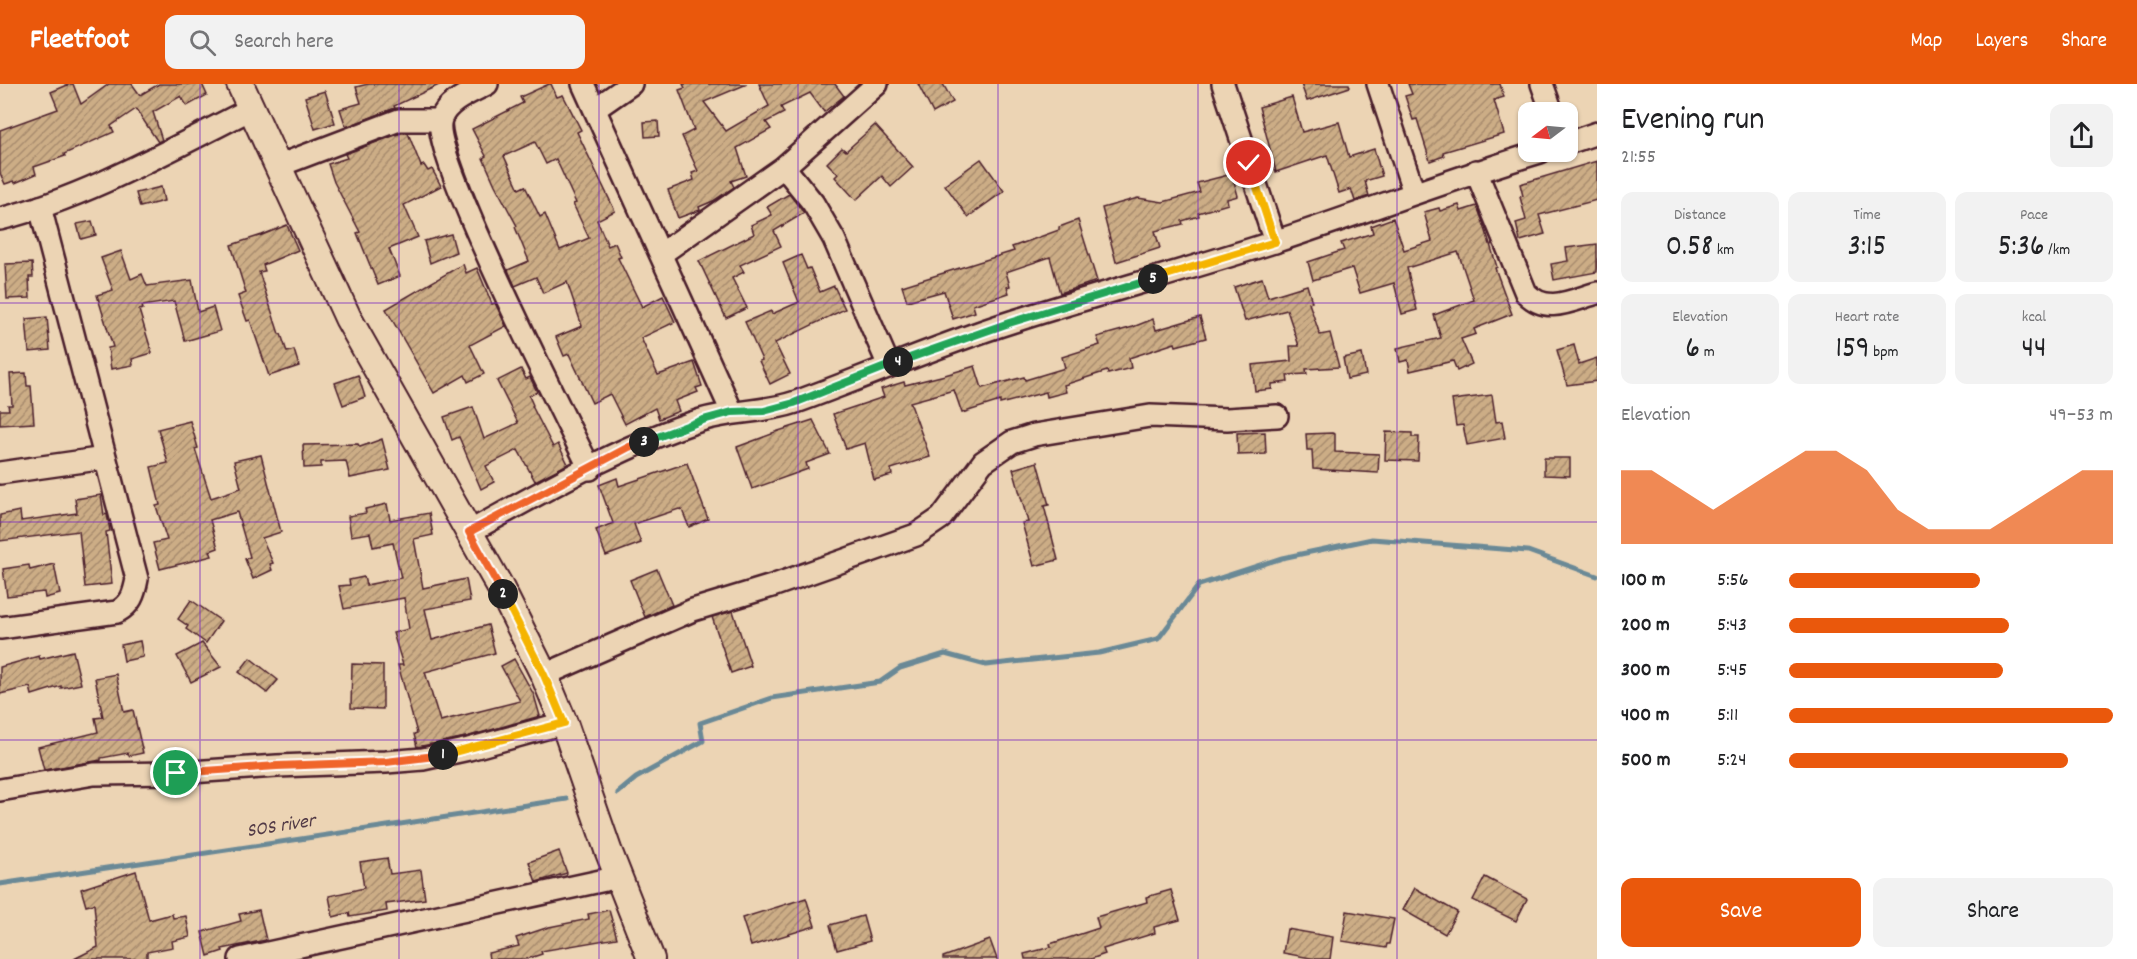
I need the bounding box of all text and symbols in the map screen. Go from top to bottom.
search box [165,15,585,69]
text: Fleetfoot [30,22,129,62]
icon: search [186,26,219,59]
text: Search here [234,27,334,58]
text: Map [1911,27,1942,57]
text: Layers [1975,27,2028,57]
text: Share [2061,27,2107,57]
text: Evening run [1621,98,1765,145]
north arrow [1518,102,1578,162]
map controls [1518,102,1578,162]
button: share [2050,104,2113,167]
pin [1223,137,1274,188]
text: 21:55 [1621,144,1656,172]
icon: check [1232,146,1265,179]
text: Distance [1674,204,1726,227]
text: Time [1853,204,1881,227]
text: Pace [2020,204,2048,227]
text: 0.58 [1666,227,1713,270]
text: 3:15 [1848,227,1886,270]
text: 5:36 [1998,227,2045,270]
text: km [1713,239,1734,262]
text: /km [2045,239,2070,262]
pin: 5 [1138,264,1168,294]
text: 5 [1149,267,1157,290]
text: Elevation [1672,306,1728,329]
text: Heart rate [1835,306,1899,329]
text: kcal [2022,306,2046,329]
text: 6 [1685,329,1700,372]
text: 159 [1835,329,1870,372]
text: 44 [2022,329,2046,372]
text: m [1700,341,1715,364]
text: bpm [1870,341,1899,364]
pin: 4 [883,347,913,377]
text: 4 [895,350,901,373]
text: Elevation [1621,402,1691,430]
text: 49–53 m [2049,402,2113,430]
pin: 3 [629,427,659,457]
text: 3 [640,430,648,453]
text: 100 m [1621,567,1666,595]
text: 5:56 [1717,567,1749,595]
pin: 2 [488,579,518,609]
text: 2 [500,582,507,605]
text: 200 m [1621,612,1670,640]
text: 5:43 [1717,612,1747,640]
text: 300 m [1621,657,1670,685]
text: 5:45 [1717,657,1747,685]
text: 400 m [1621,702,1669,730]
text: 5:11 [1717,702,1738,730]
pin: 1 [428,740,458,770]
text: 1 [441,743,445,766]
pin [150,747,201,798]
text: 500 m [1621,747,1670,775]
text: 5:24 [1717,747,1747,775]
icon: arrive [159,756,192,789]
water label: SOS river [245,807,320,846]
button: Save [1621,878,1861,947]
button: Share [1873,878,2113,947]

